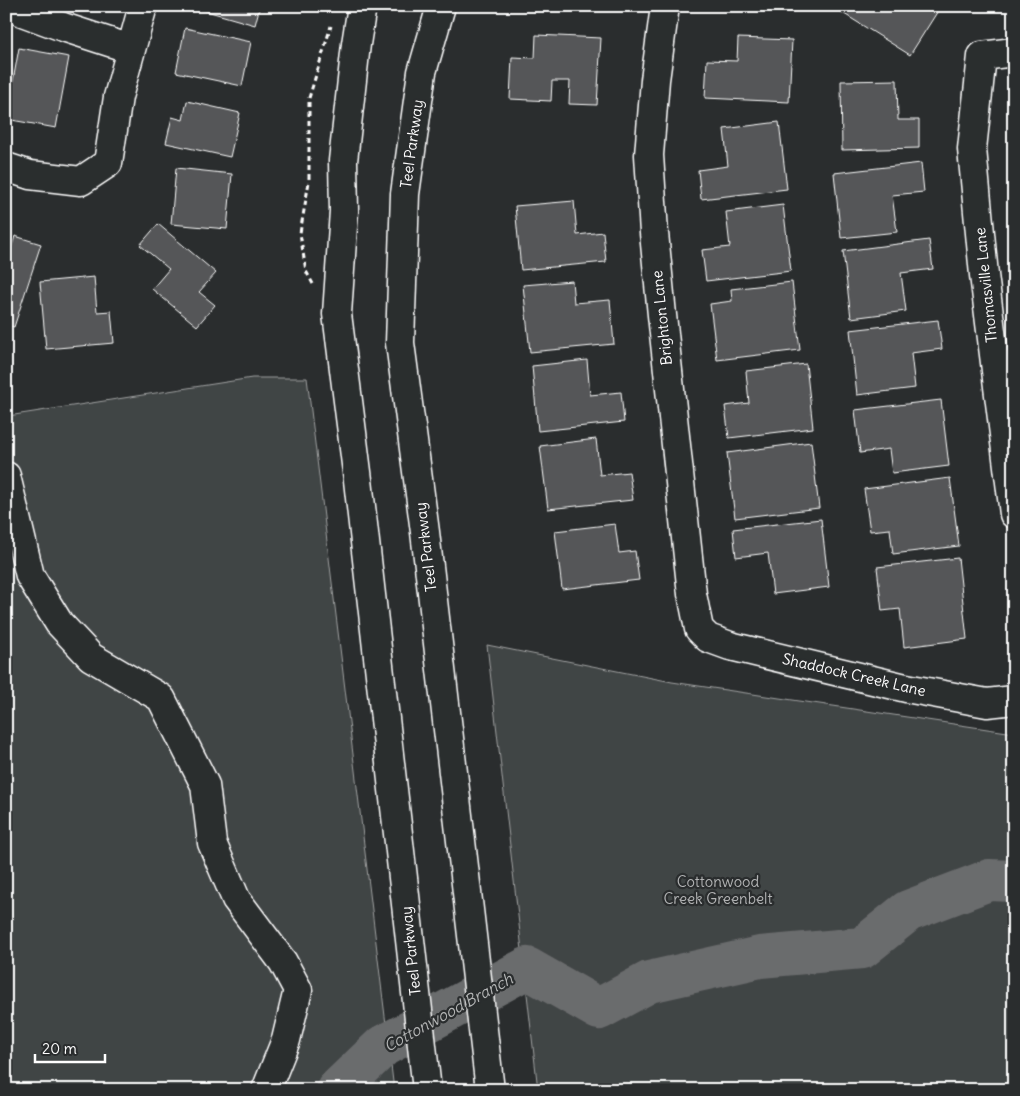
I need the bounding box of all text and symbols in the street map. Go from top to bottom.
street label: Teel Parkway [396,98,427,190]
street label: Thomasville Lane [970,226,1001,344]
street label: Brighton Lane [647,270,676,366]
street label: Teel Parkway [411,501,440,593]
street label: Shaddock Creek Lane [781,649,928,700]
park label: Cottonwood Creek Greenbelt [664,872,772,908]
street label: Teel Parkway [396,905,425,997]
water label: Cottonwood Branch [380,968,517,1056]
scale bar [35,1031,105,1063]
text: 20 m [42,1039,77,1058]

